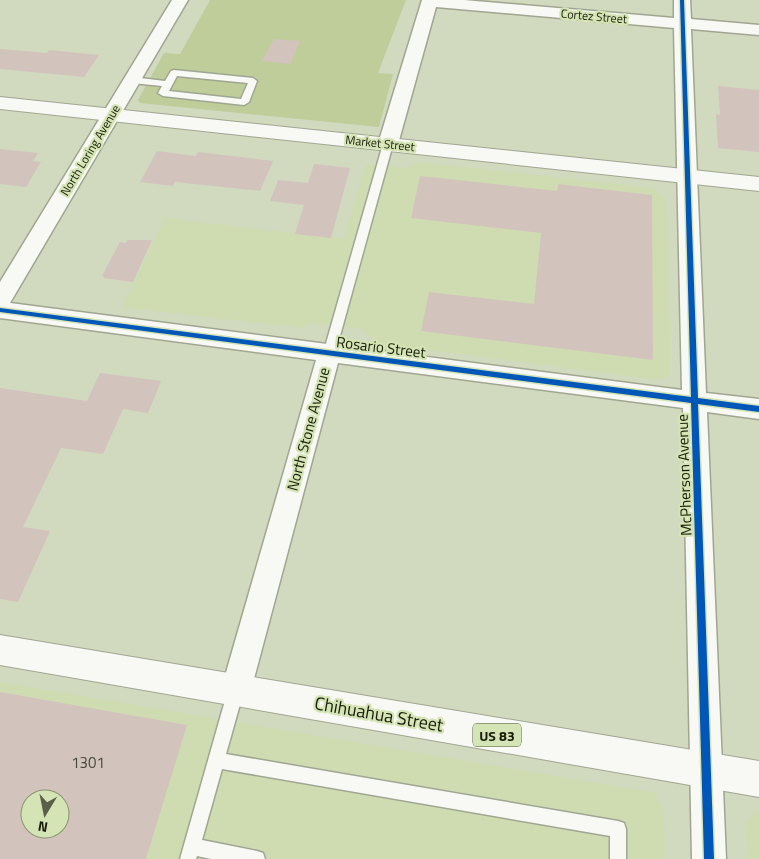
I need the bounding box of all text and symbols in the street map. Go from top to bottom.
street label: Cortez Street [560,4,629,28]
street label: North Loring Avenue [55,101,125,199]
street label: Market Street [344,130,416,156]
street label: Rosario Street [335,330,428,364]
street label: North Stone Avenue [280,365,336,493]
street label: McPherson Avenue [670,414,698,536]
street label: Chihuahua Street [313,689,446,739]
road number: US 83 [473,724,521,746]
house number: 1301 [71,751,105,774]
north arrow [20,789,70,839]
text: N [36,816,49,838]

